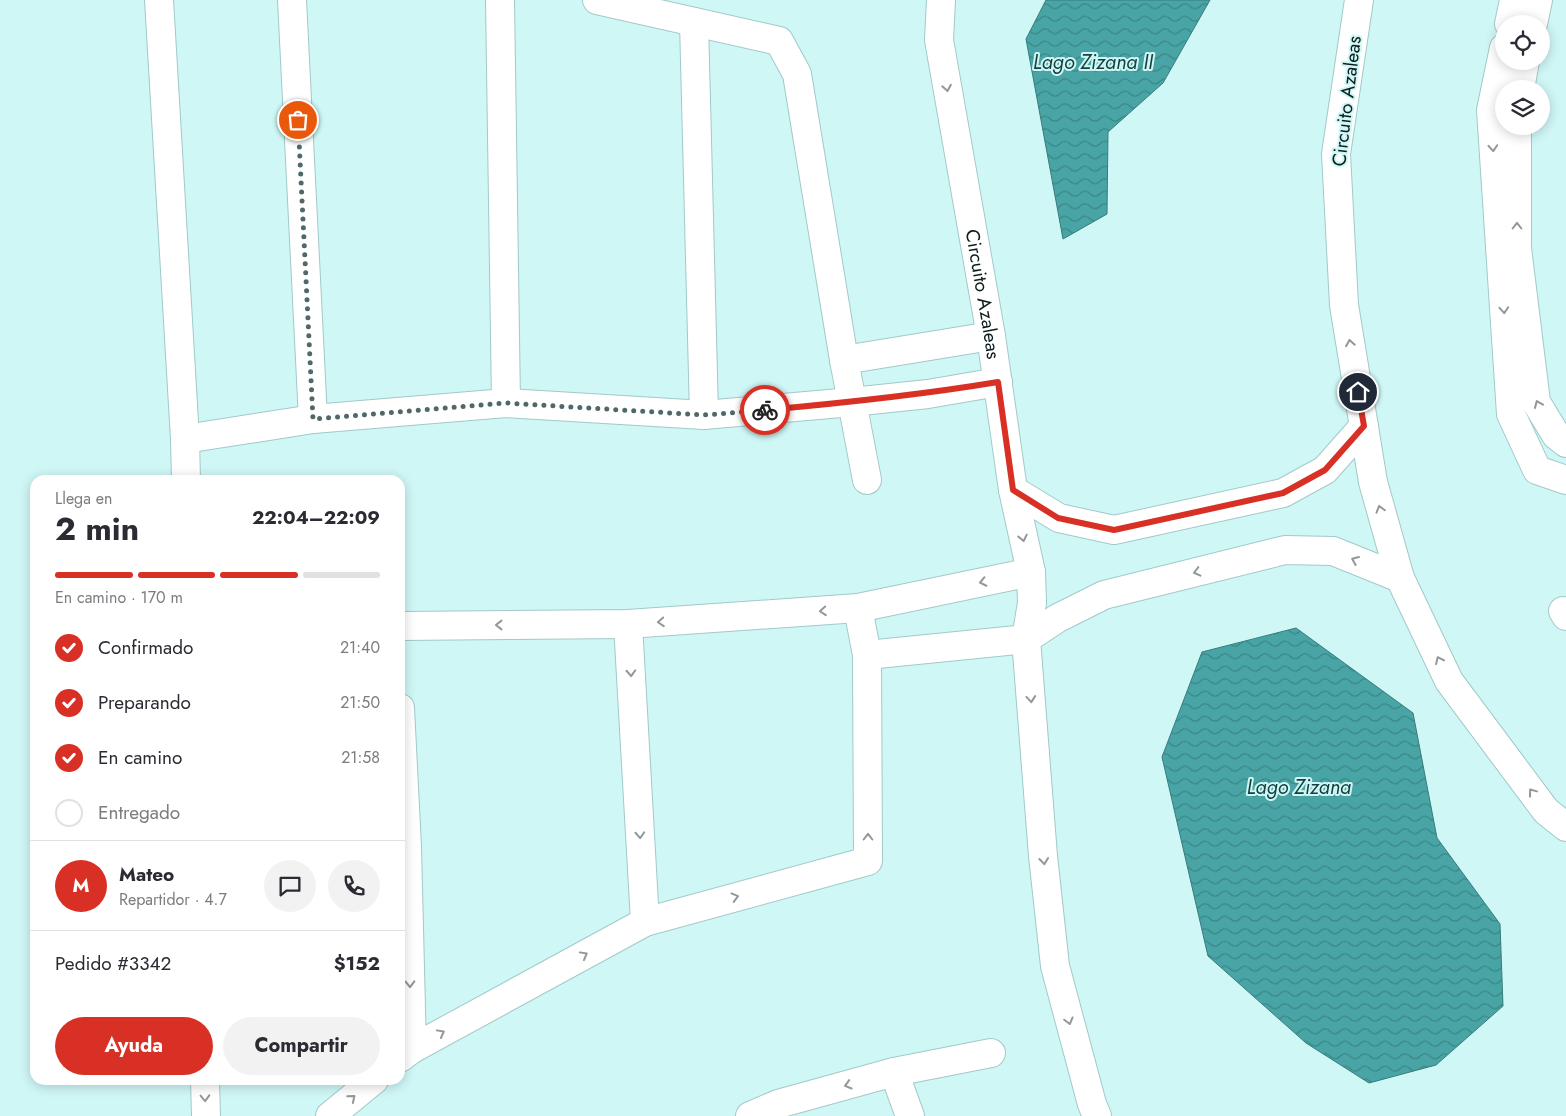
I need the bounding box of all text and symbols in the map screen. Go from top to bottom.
map controls [1495,15,1550,135]
button: locate [1495,15,1550,70]
street label: Circuito Azaleas [1325,34,1368,168]
water label: Lago Zizana II [1033,48,1154,77]
button: layers [1495,80,1550,135]
one-way arrow [942,84,952,92]
pin [277,99,319,141]
icon: bag [284,106,312,134]
one-way arrow [1488,144,1499,152]
one-way arrow [1512,222,1522,230]
street label: Circuito Azaleas [958,227,1007,361]
one-way arrow [1498,306,1509,314]
one-way arrow [1346,339,1356,348]
pin [1337,371,1379,413]
icon: home [1344,378,1372,406]
courier [740,385,790,435]
icon: bike [751,396,779,424]
one-way arrow [1534,400,1545,409]
text: Llega en [55,487,112,510]
text: 22:04–22:09 [252,504,380,531]
one-way arrow [1376,505,1386,513]
text: 2 min [55,506,139,552]
one-way arrow [1018,533,1028,542]
one-way arrow [1351,555,1360,566]
one-way arrow [1193,566,1202,577]
one-way arrow [979,577,987,587]
text: En camino · 170 m [55,586,183,609]
one-way arrow [819,605,827,616]
one-way arrow [657,616,665,627]
one-way arrow [494,620,502,630]
icon: check [55,634,83,662]
text: Confirmado [98,634,193,661]
text: 21:40 [340,636,380,659]
one-way arrow [1435,656,1445,665]
one-way arrow [625,669,636,677]
icon: check [55,689,83,717]
text: Preparando [98,689,191,716]
text: 21:50 [340,691,380,714]
one-way arrow [1025,695,1036,703]
icon: check [55,744,83,772]
text: En camino [98,744,182,771]
text: 21:58 [341,746,380,769]
water label: Lago Zizana [1247,773,1351,802]
one-way arrow [1530,789,1538,798]
text: Entregado [98,799,180,826]
one-way arrow [634,831,645,839]
one-way arrow [863,833,873,840]
one-way arrow [1038,857,1049,865]
button: chat [264,860,316,912]
button: phone [328,860,380,912]
text: Mateo [119,861,174,888]
text: M [73,872,89,899]
text: Repartidor · 4.7 [119,888,227,911]
one-way arrow [730,893,738,903]
text: Pedido #3342 [55,950,171,977]
text: $152 [334,950,380,977]
one-way arrow [579,951,588,961]
one-way arrow [405,980,416,988]
one-way arrow [1064,1016,1074,1024]
button: Ayuda [55,1017,213,1075]
button: Compartir [223,1017,380,1075]
one-way arrow [436,1029,445,1039]
one-way arrow [843,1079,852,1090]
one-way arrow [200,1094,211,1102]
one-way arrow [346,1095,355,1104]

